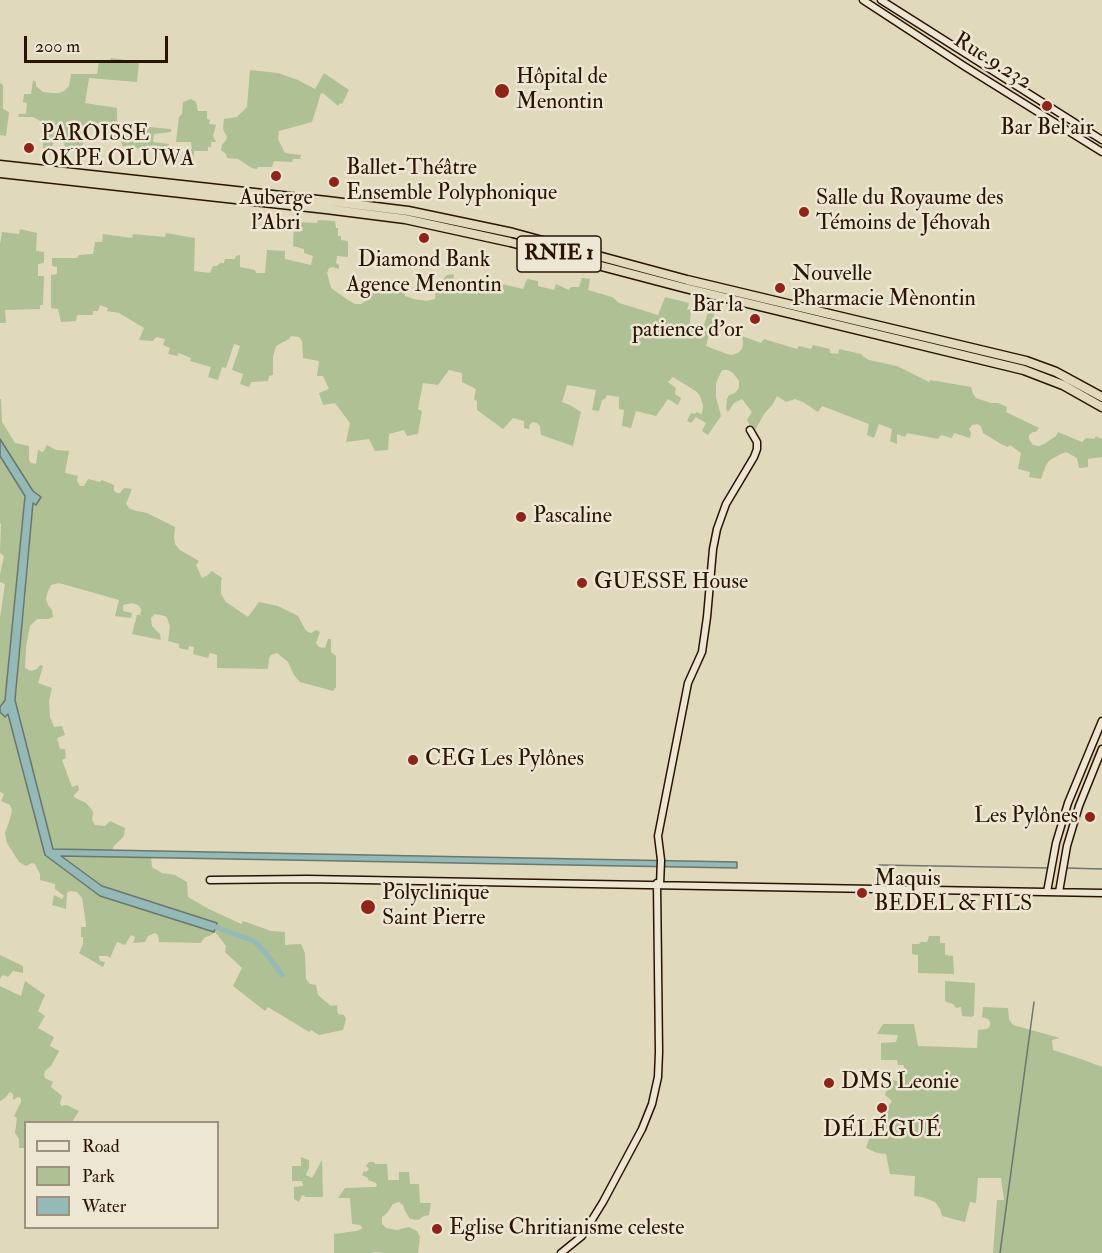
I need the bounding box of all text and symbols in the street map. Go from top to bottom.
scale bar [27,24,171,62]
street label: Rue 9.232 [948,28,1036,96]
text: 200 m [35,35,80,58]
place label: Hôpital de Menontin [516,65,608,116]
marker: Hôpital de Menontin [493,82,511,100]
marker: Bar Bel air [1040,99,1054,113]
place label: Bar Bel air [1000,116,1094,142]
place label: PAROISSE OKPE OLUWA [41,122,194,174]
marker: PAROISSE OKPE OLUWA [22,141,36,155]
place label: Ballet-Théâtre Ensemble Polyphonique [346,156,557,208]
marker: Auberge l'Abri [269,169,283,183]
marker: Ballet-Théâtre Ensemble Polyphonique [327,175,341,189]
place label: Auberge l'Abri [239,186,313,237]
place label: Salle du Royaume des Témoins de Jéhovah [816,186,1004,237]
marker: Salle du Royaume des Témoins de Jéhovah [797,205,811,219]
marker: Diamond Bank Agence Menontin [417,231,431,245]
road number: RNIE 1 [517,236,601,272]
place label: Diamond Bank Agence Menontin [346,248,502,300]
place label: Nouvelle Pharmacie Mènontin [792,262,976,314]
marker: Nouvelle Pharmacie Mènontin [773,281,787,295]
place label: Bar la patience d'or [632,293,743,344]
marker: Bar la patience d'or [748,312,762,326]
place label: Pascaline [533,504,612,530]
marker: Pascaline [514,510,528,524]
place label: GUESSE House [594,570,748,596]
marker: GUESSE House [575,576,589,590]
place label: CEG Les Pylônes [425,747,584,773]
marker: CEG Les Pylônes [406,753,420,767]
place label: Les Pylônes [974,804,1078,830]
marker: Les Pylônes [1083,810,1097,824]
place label: Maquis BEDEL & FILS [874,867,1032,918]
place label: Polyclinique Saint Pierre [382,881,489,932]
marker: Maquis BEDEL & FILS [855,886,869,900]
marker: Polyclinique Saint Pierre [359,898,377,916]
place label: DMS Leonie [841,1070,959,1096]
marker: DMS Leonie [822,1076,836,1090]
marker: DÉLÉGUÉ [875,1101,889,1115]
place label: DÉLÉGUÉ [823,1118,941,1144]
legend [24,1121,219,1229]
text: Road [82,1135,120,1158]
text: Park [82,1165,115,1188]
text: Water [82,1195,126,1218]
place label: Eglise Chritianisme celeste [449,1216,684,1242]
marker: Eglise Chritianisme celeste [430,1222,444,1236]

